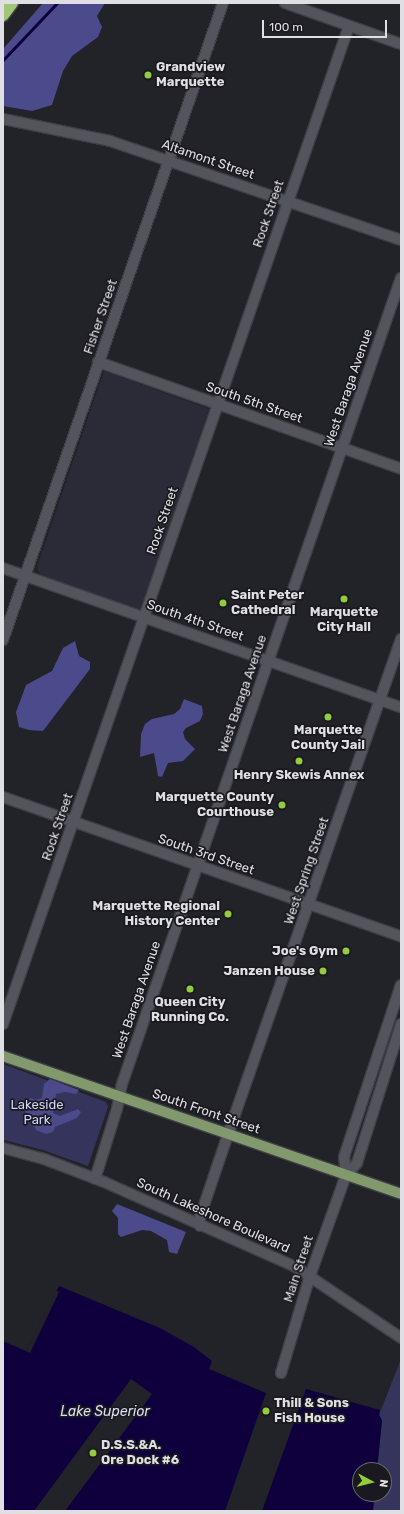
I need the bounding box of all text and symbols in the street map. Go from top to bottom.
scale bar [264,12,389,38]
text: 100 m [269,20,303,34]
place label: Grandview Marquette [156,60,225,91]
marker: Grandview Marquette [143,70,153,80]
street label: Altamont Street [160,137,256,183]
street label: Rock Street [250,178,288,250]
street label: Fisher Street [81,277,121,357]
street label: West Baraga Avenue [321,327,377,449]
street label: South 5th Street [204,379,304,427]
street label: Rock Street [144,485,182,557]
place label: Saint Peter Cathedral [231,588,304,619]
marker: Marquette City Hall [339,594,349,604]
street label: South 4th Street [145,597,245,645]
marker: Saint Peter Cathedral [218,598,228,608]
place label: Marquette City Hall [310,605,378,636]
street label: West Baraga Avenue [215,633,271,755]
marker: Marquette County Jail [323,712,333,722]
place label: Marquette County Jail [291,723,365,754]
marker: Henry Skewis Annex [294,756,304,766]
place label: Henry Skewis Annex [233,767,365,783]
place label: Marquette County Courthouse [155,790,274,821]
street label: Rock Street [39,791,77,863]
marker: Marquette County Courthouse [277,800,287,810]
street label: West Spring Street [281,815,333,927]
street label: South 3rd Street [156,831,256,879]
place label: Marquette Regional History Center [93,899,220,930]
marker: Marquette Regional History Center [223,909,233,919]
street label: West Baraga Avenue [109,939,165,1061]
place label: Joe's Gym [272,943,338,959]
marker: Joe's Gym [341,946,351,956]
place label: Janzen House [223,963,315,979]
marker: Janzen House [318,966,328,976]
marker: Queen City Running Co. [185,984,195,994]
place label: Queen City Running Co. [151,995,229,1026]
street label: South Front Street [150,1086,262,1138]
park label: Lakeside Park [11,1098,63,1129]
street label: South Lakeshore Boulevard [134,1175,292,1257]
street label: Main Street [281,1234,317,1304]
place label: Thill & Sons Fish House [274,1396,349,1427]
water label: Lake Superior [60,1404,150,1420]
marker: Thill & Sons Fish House [261,1406,271,1416]
place label: D.S.S.&A. Ore Dock #6 [101,1438,179,1469]
marker: D.S.S.&A. Ore Dock #6 [88,1448,98,1458]
north arrow [352,1462,392,1502]
text: N [376,1479,390,1488]

